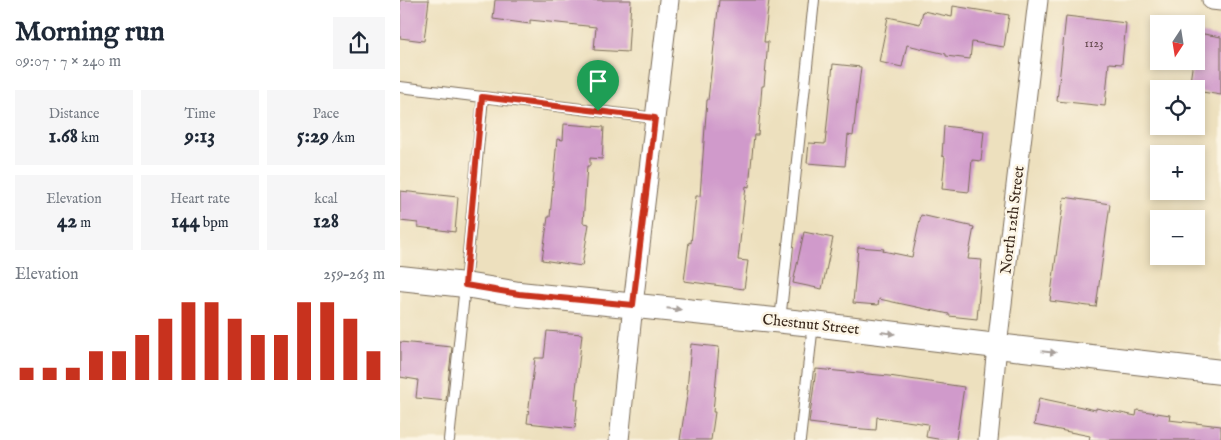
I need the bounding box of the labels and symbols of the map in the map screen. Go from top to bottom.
north arrow [1150,15,1205,70]
house number: 1123 [1084,36,1104,51]
pin [577,60,619,111]
street label: North 12th Street [996,165,1029,275]
one-way arrow [667,306,683,314]
street label: Chestnut Street [762,310,860,339]
one-way arrow [880,329,896,337]
one-way arrow [1042,348,1058,356]

